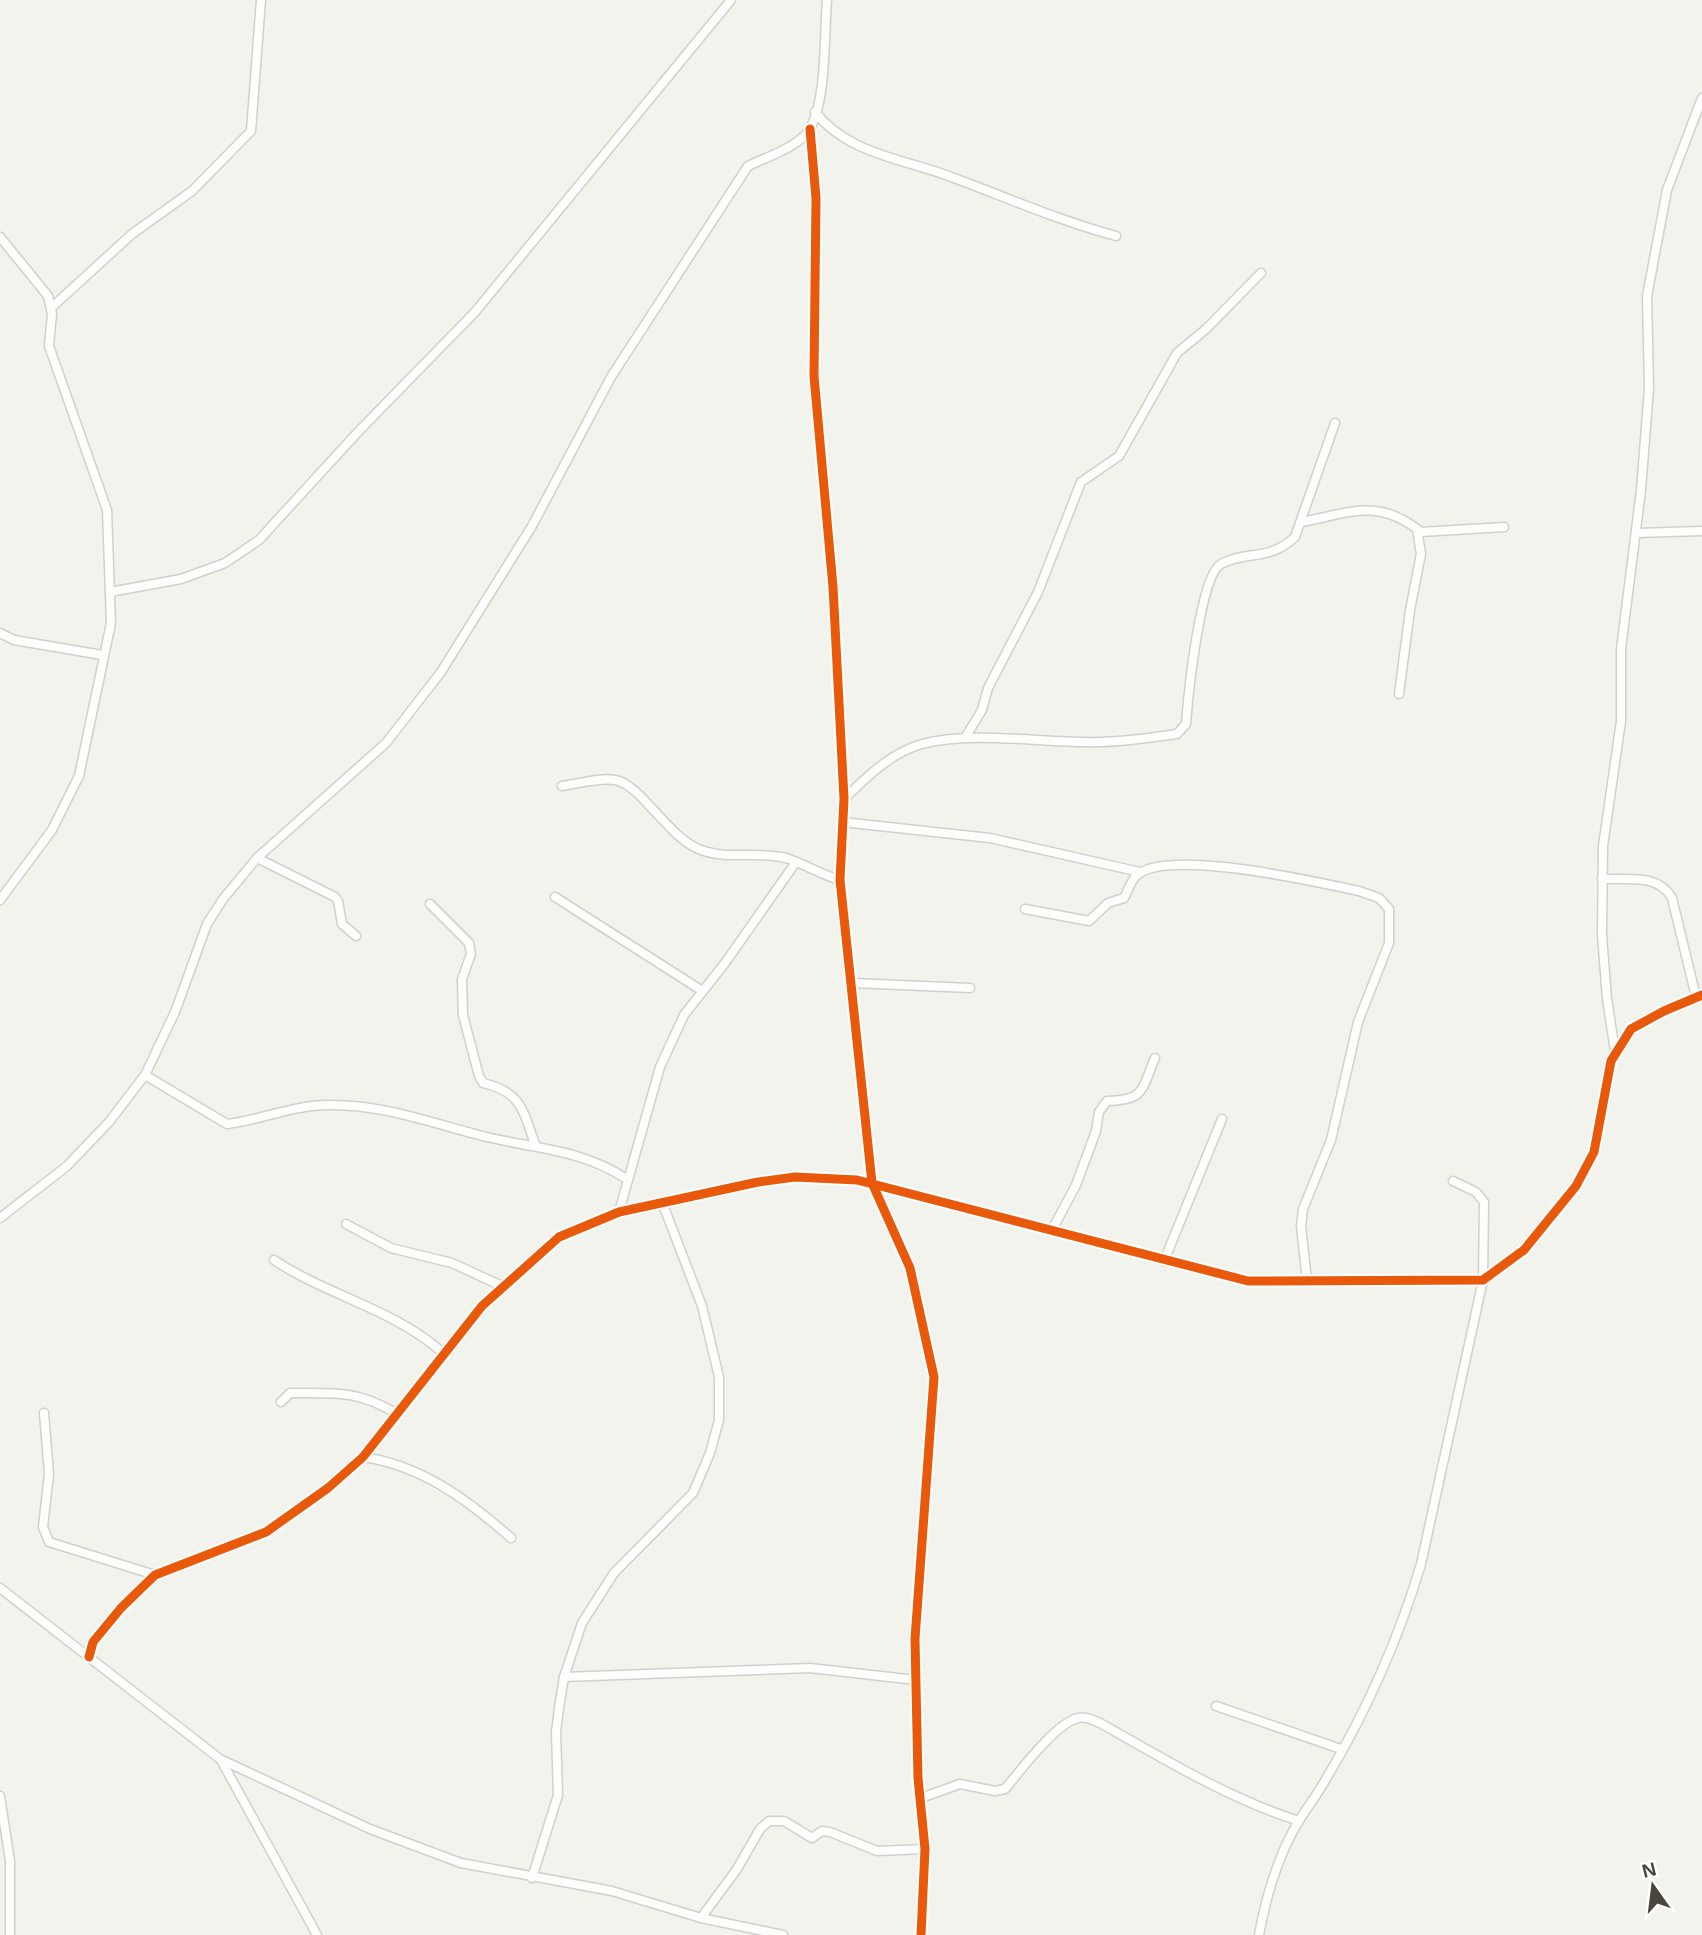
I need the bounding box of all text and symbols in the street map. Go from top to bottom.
north arrow [1618,1851,1688,1921]
text: N [1640,1858,1658,1882]

